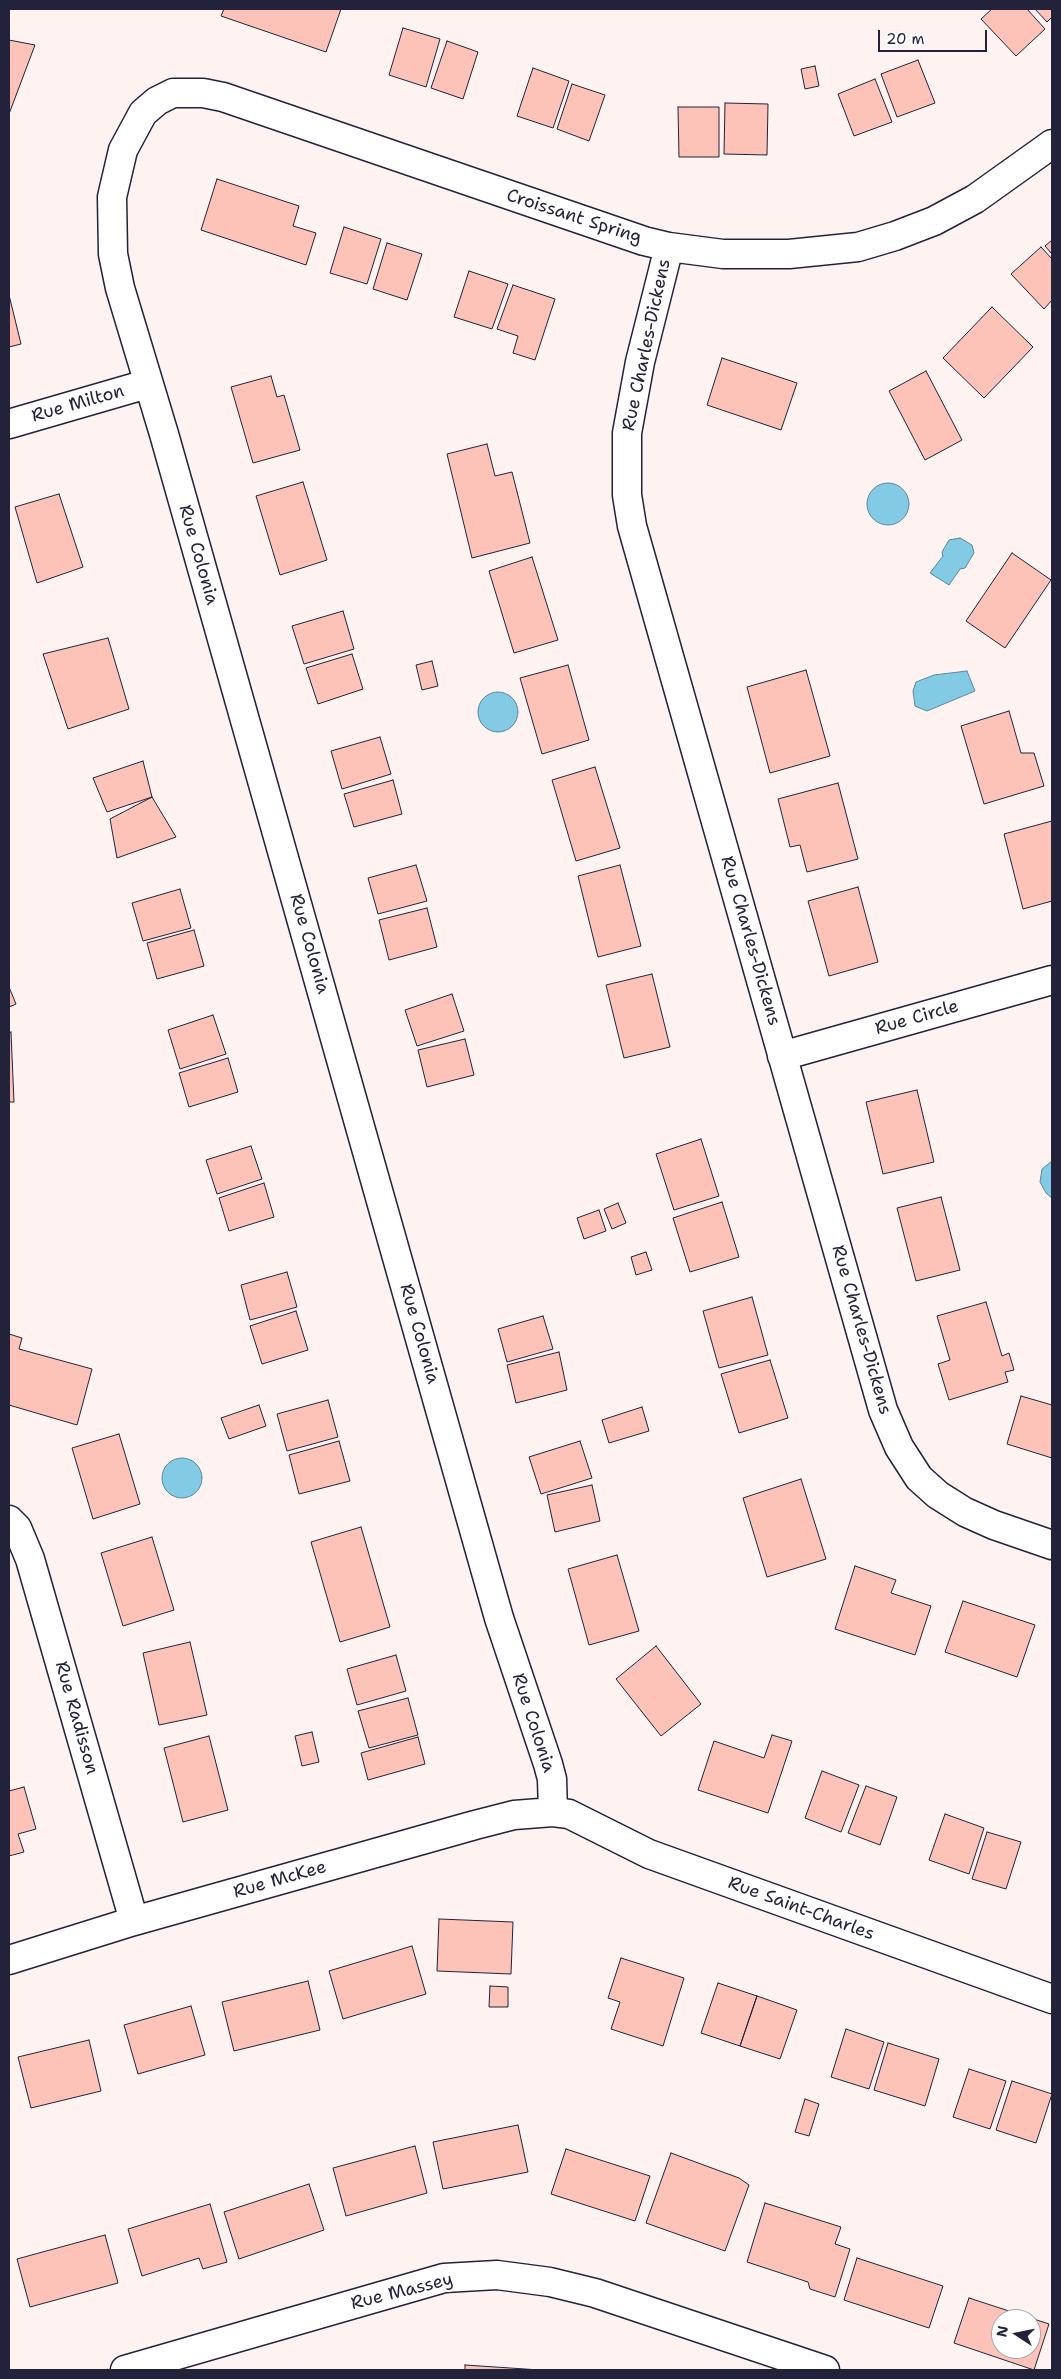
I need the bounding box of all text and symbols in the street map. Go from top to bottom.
scale bar [881,20,990,52]
text: 20 m [886,29,925,49]
street label: Croissant Spring [504,185,644,249]
street label: Rue Charles-Dickens [618,257,676,433]
street label: Rue Milton [29,380,127,428]
street label: Rue Colonia [173,503,223,607]
street label: Rue Charles-Dickens [715,854,785,1028]
street label: Rue Colonia [284,892,334,996]
street label: Rue Circle [873,996,961,1040]
street label: Rue Charles-Dickens [826,1243,896,1417]
street label: Rue Colonia [394,1282,444,1386]
street label: Rue Radisson [50,1659,102,1777]
street label: Rue Colonia [507,1671,559,1775]
street label: Rue McKee [231,1856,329,1904]
street label: Rue Saint-Charles [725,1872,877,1946]
street label: Rue Massey [349,2269,455,2315]
north arrow [991,2309,1041,2359]
text: N [992,2324,1012,2338]

